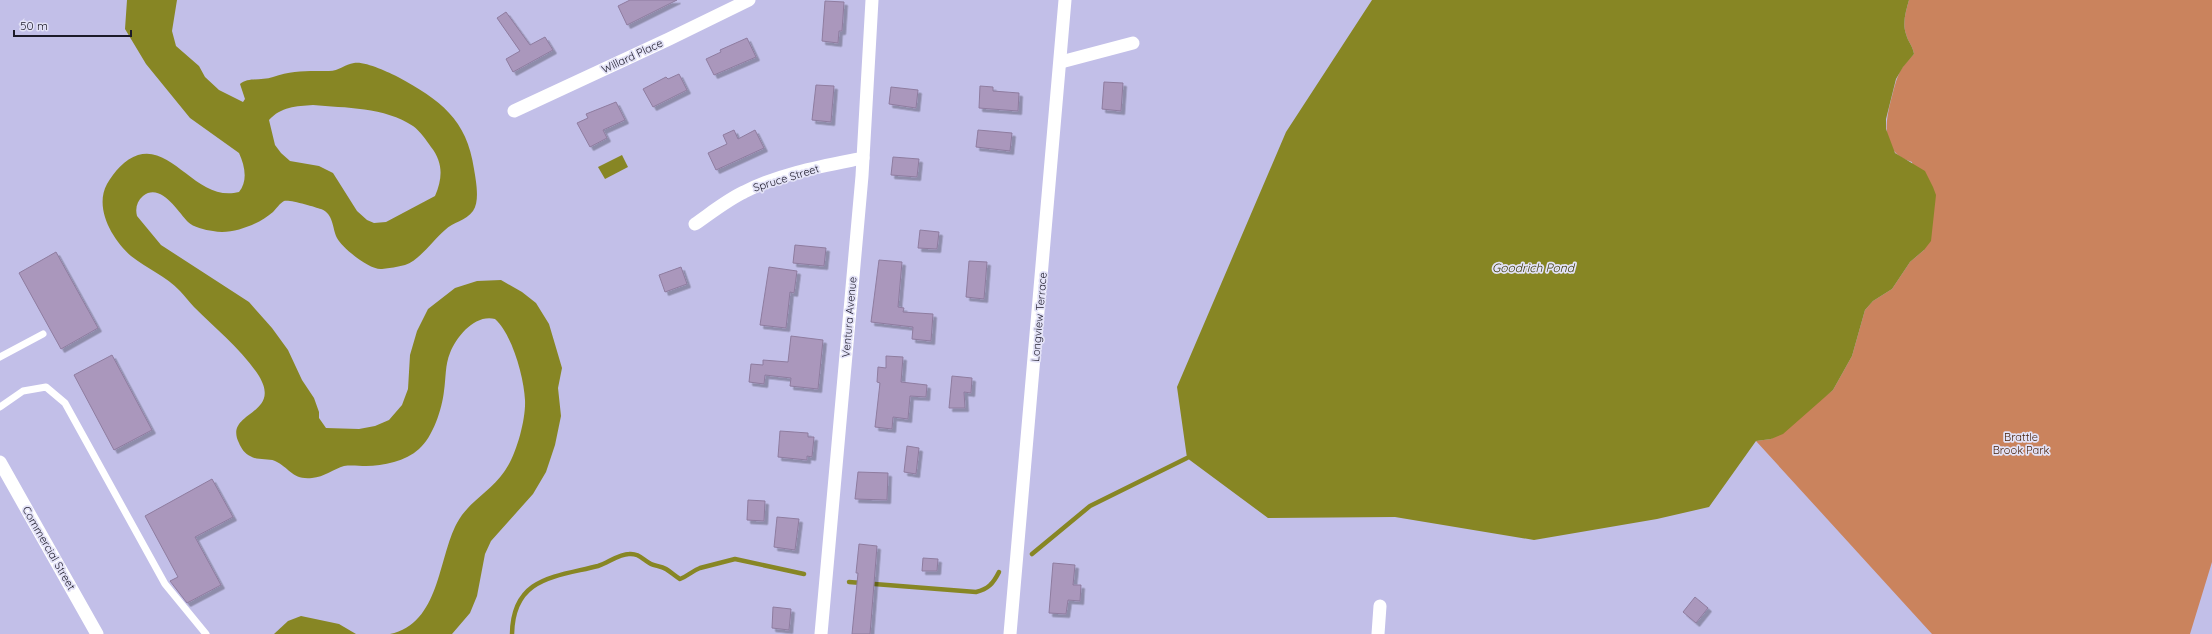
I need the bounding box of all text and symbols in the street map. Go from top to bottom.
scale bar [14,12,131,38]
text: 50 m [20,18,48,33]
street label: Willard Place [599,36,665,76]
street label: Spruce Street [751,161,821,195]
water label: Goodrich Pond [1492,260,1576,275]
street label: Longview Terrace [1028,272,1050,362]
street label: Ventura Avenue [838,276,860,358]
park label: Brattle Brook Park [1993,430,2049,457]
street label: Commercial Street [19,504,79,593]

